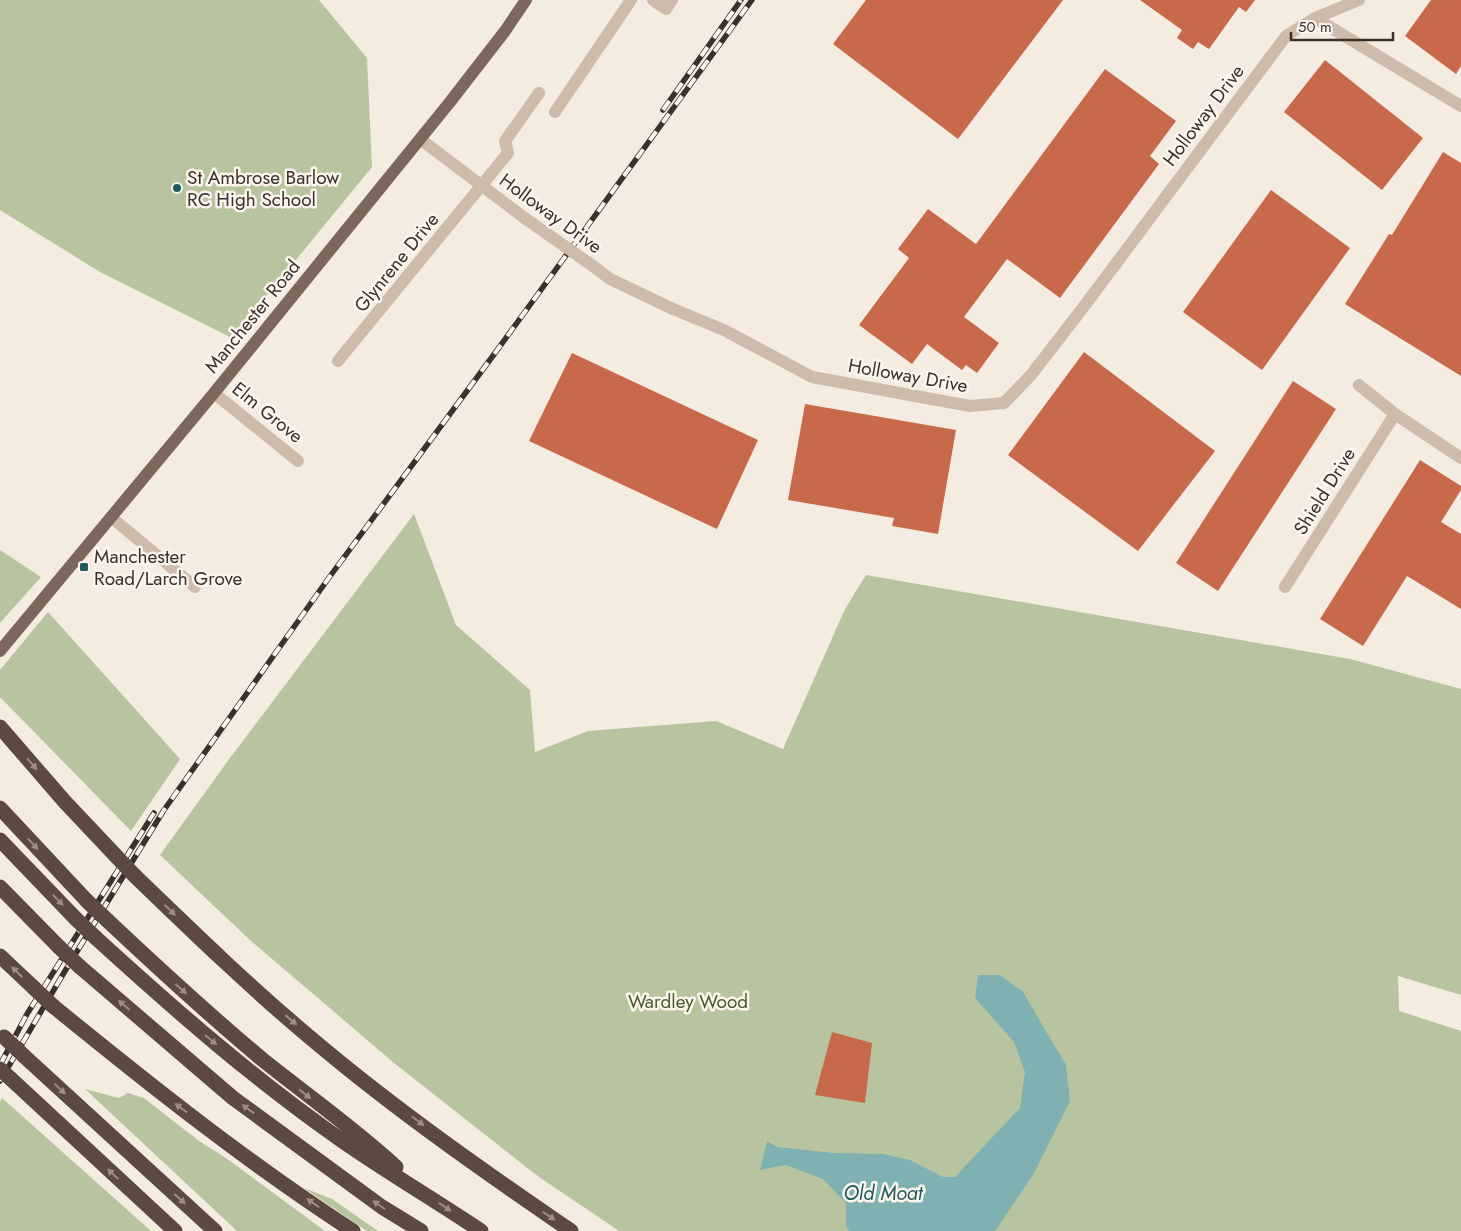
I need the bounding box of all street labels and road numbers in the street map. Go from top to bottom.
street label: Holloway Drive [1156,59,1251,172]
street label: Holloway Drive [494,167,608,260]
street label: Glynrene Drive [348,207,445,318]
street label: Manchester Road [198,254,306,379]
street label: Holloway Drive [846,352,970,399]
street label: Elm Grove [226,375,309,450]
street label: Shield Drive [1287,442,1362,540]

